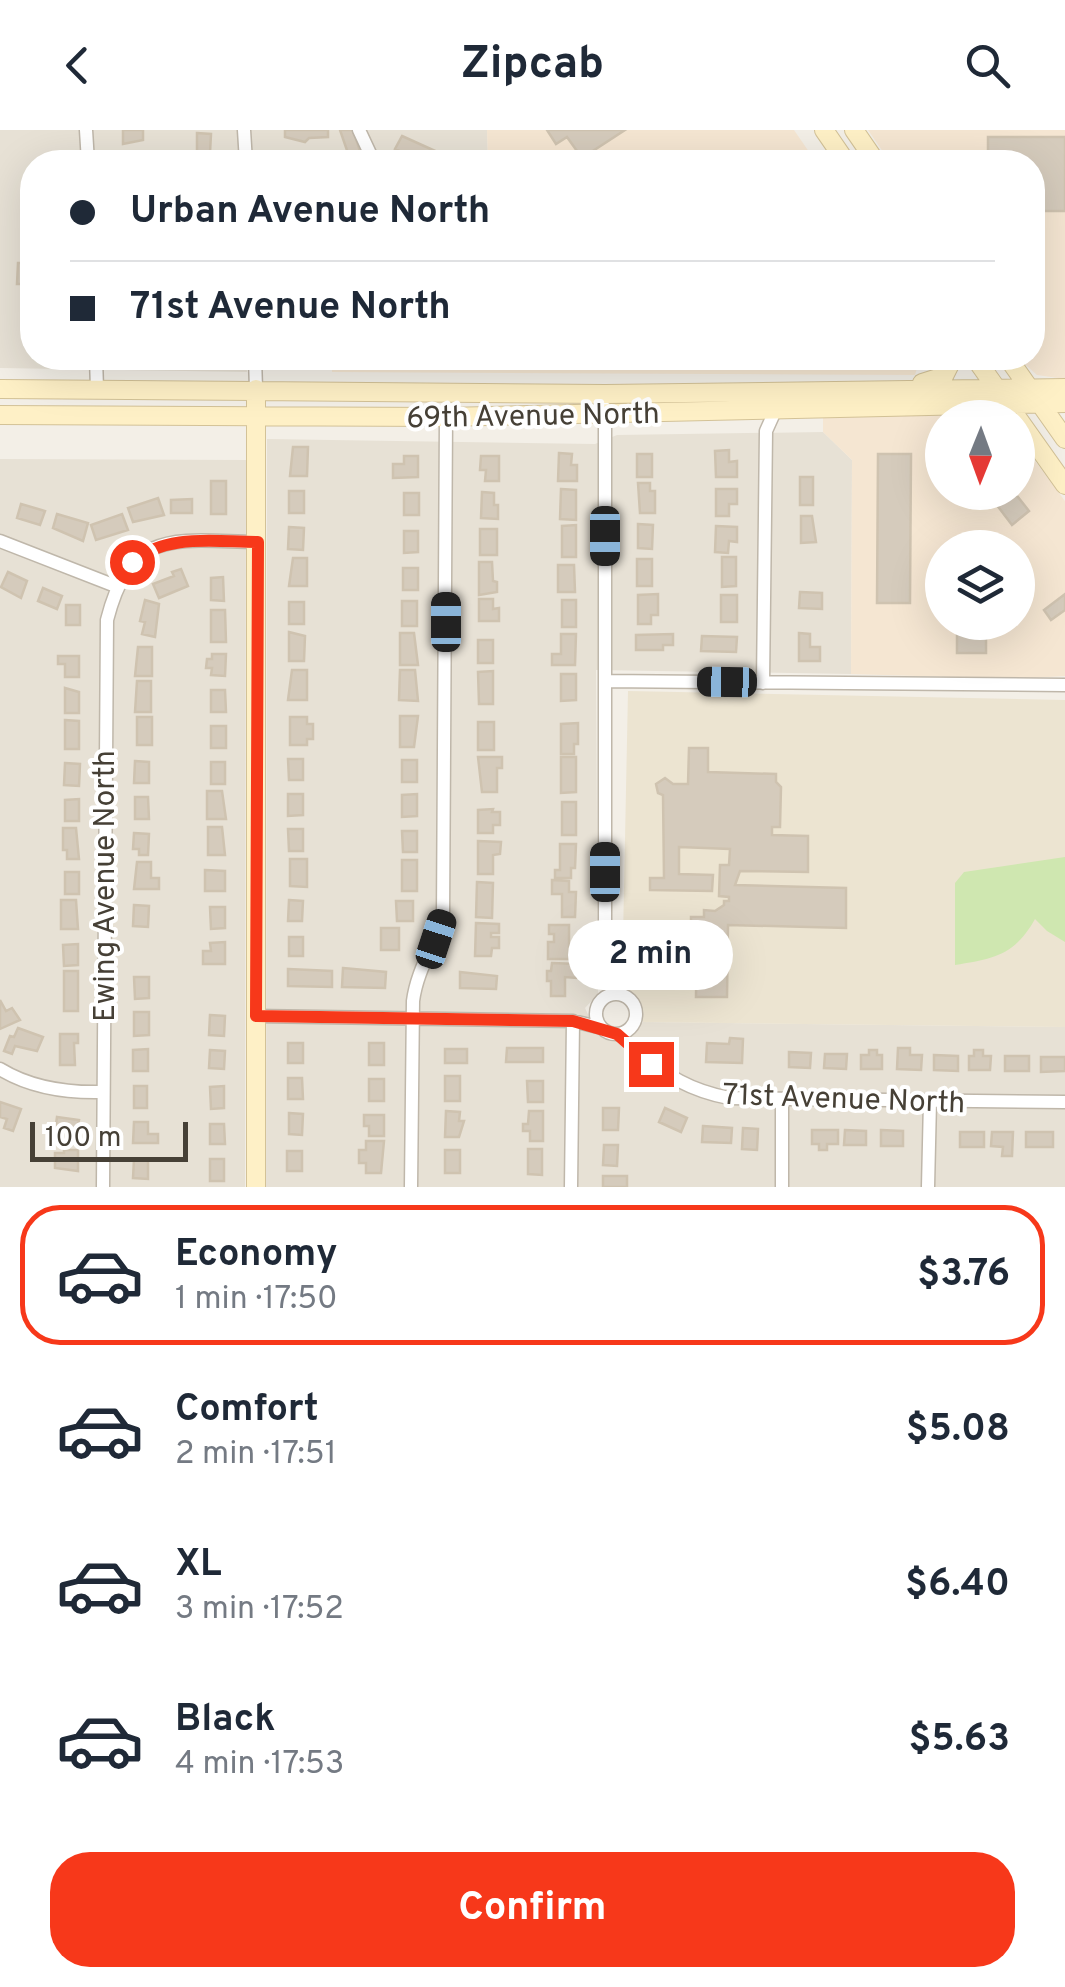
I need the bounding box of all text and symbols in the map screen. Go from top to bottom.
text: Zipcab [461,37,604,94]
icon: back [50,38,105,93]
icon: search [960,38,1015,93]
text: Urban Avenue North [130,188,490,237]
text: 71st Avenue North [130,284,451,333]
street label: 69th Avenue North [406,397,660,438]
north arrow [925,400,1035,510]
map controls [925,400,1035,640]
car [590,506,620,566]
button: layers [925,530,1035,640]
route start [110,540,155,585]
car [431,592,461,652]
car [697,666,757,698]
street label: Ewing Avenue North [88,750,125,1022]
car [590,842,620,902]
car [412,906,460,972]
callout: 2 min [568,919,734,989]
text: 2 min [609,935,692,975]
route end [629,1042,674,1087]
street label: 71st Avenue North [722,1078,966,1123]
scale bar [30,1117,188,1162]
text: 100 m [45,1121,121,1157]
icon: car [55,1230,145,1320]
text: Economy [175,1231,337,1280]
text: $3.76 [917,1251,1010,1300]
text: 1 min · 17:50 [175,1280,338,1320]
icon: car [55,1385,145,1475]
text: Comfort [175,1386,319,1435]
text: $5.08 [906,1406,1010,1455]
text: 2 min · 17:51 [175,1435,337,1475]
icon: car [55,1540,145,1630]
text: XL [175,1541,222,1590]
text: $6.40 [905,1561,1010,1610]
text: 3 min · 17:52 [175,1590,344,1630]
icon: car [55,1695,145,1785]
text: Black [175,1696,275,1745]
text: $5.63 [908,1716,1010,1765]
text: 4 min · 17:53 [175,1745,344,1785]
button: Confirm [50,1852,1015,1967]

